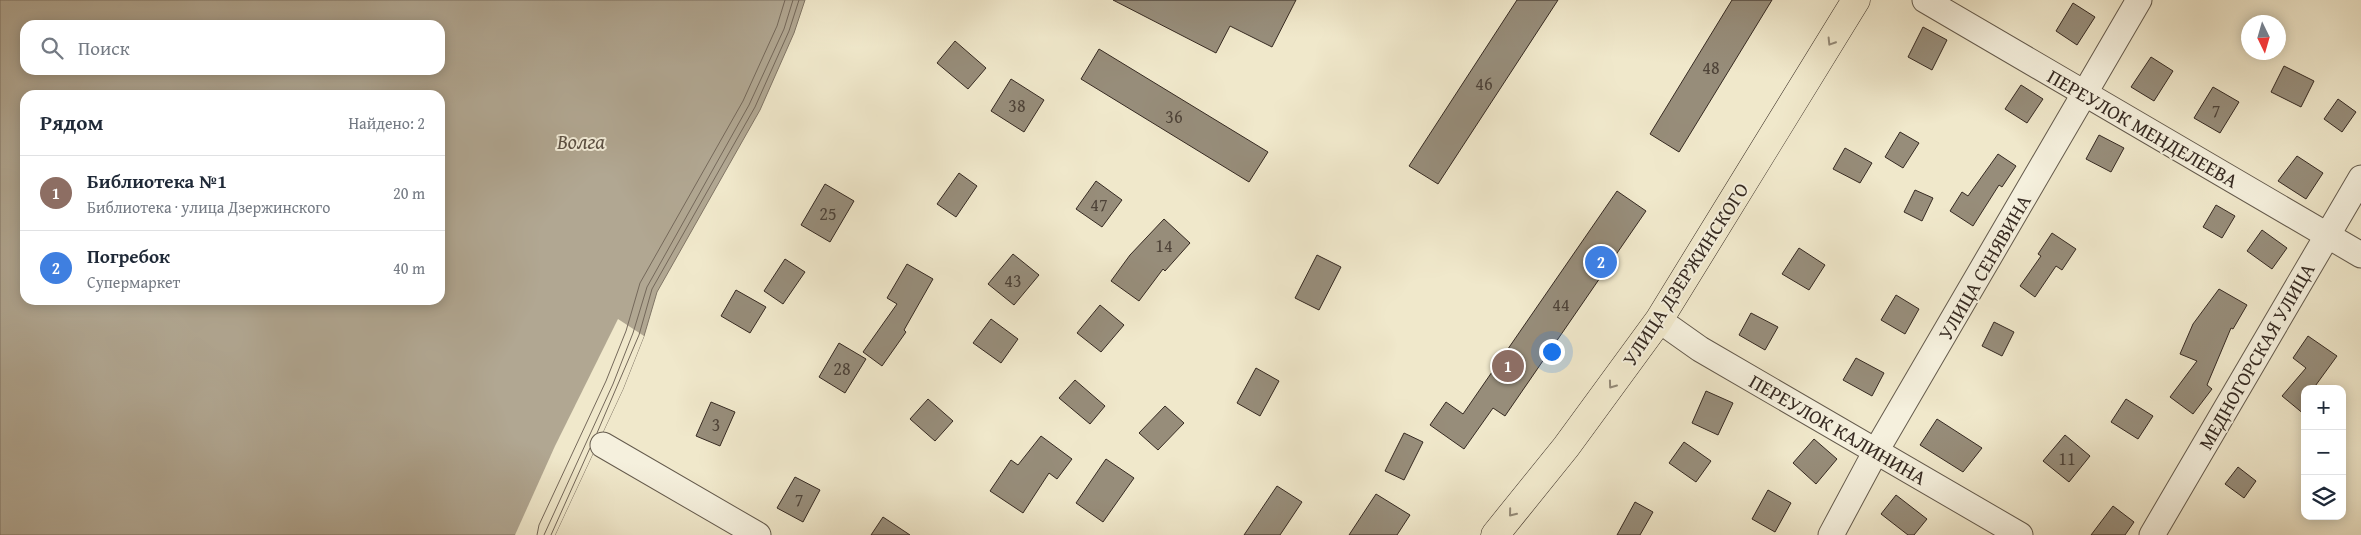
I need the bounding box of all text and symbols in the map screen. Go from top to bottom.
north arrow [2241,15,2286,60]
search box [20,20,445,75]
icon: search [38,34,66,62]
text: Поиск [78,34,130,62]
one-way arrow [1827,36,1837,45]
house number: 48 [1702,54,1720,81]
street label: ПЕРЕУЛОК МЕНДЕЛЕЕВА [2042,61,2244,195]
house number: 46 [1475,70,1493,97]
house number: 38 [1008,92,1026,119]
house number: 7 [2212,97,2220,124]
house number: 36 [1165,103,1183,130]
text: Рядом [40,107,103,138]
text: Найдено: 2 [348,111,425,135]
water label: Волга [556,126,605,157]
text: Библиотека №1 [87,167,227,195]
street label: УЛИЦА ДЗЕРЖИНСКОГО [1615,177,1755,371]
text: 1 [52,181,60,205]
text: 20 m [393,181,425,205]
street label: УЛИЦА СЕНЯВИНА [1930,189,2038,345]
house number: 47 [1090,191,1108,218]
text: Библиотека · улица Дзержинского [87,195,330,219]
house number: 25 [819,200,837,227]
house number: 14 [1155,232,1173,259]
text: Погребок [87,242,170,270]
pin: 2 [1585,243,1617,281]
text: 2 [52,256,60,280]
text: 40 m [393,256,425,280]
street label: МЕДНОГОРСКАЯ УЛИЦА [2191,257,2321,455]
house number: 43 [1004,267,1022,294]
text: Супермаркет [87,270,180,294]
house number: 44 [1552,291,1570,318]
your location [1539,339,1565,365]
pin: 1 [1492,347,1524,385]
house number: 28 [833,355,851,382]
street label: ПЕРЕУЛОК КАЛИНИНА [1744,366,1932,492]
one-way arrow [1609,379,1617,388]
map controls [2301,385,2346,520]
button: + [2301,385,2346,430]
house number: 3 [712,411,720,438]
button: − [2301,430,2346,475]
house number: 11 [2058,445,2076,472]
button: layers [2301,475,2346,520]
house number: 7 [795,486,803,513]
one-way arrow [1509,508,1518,517]

